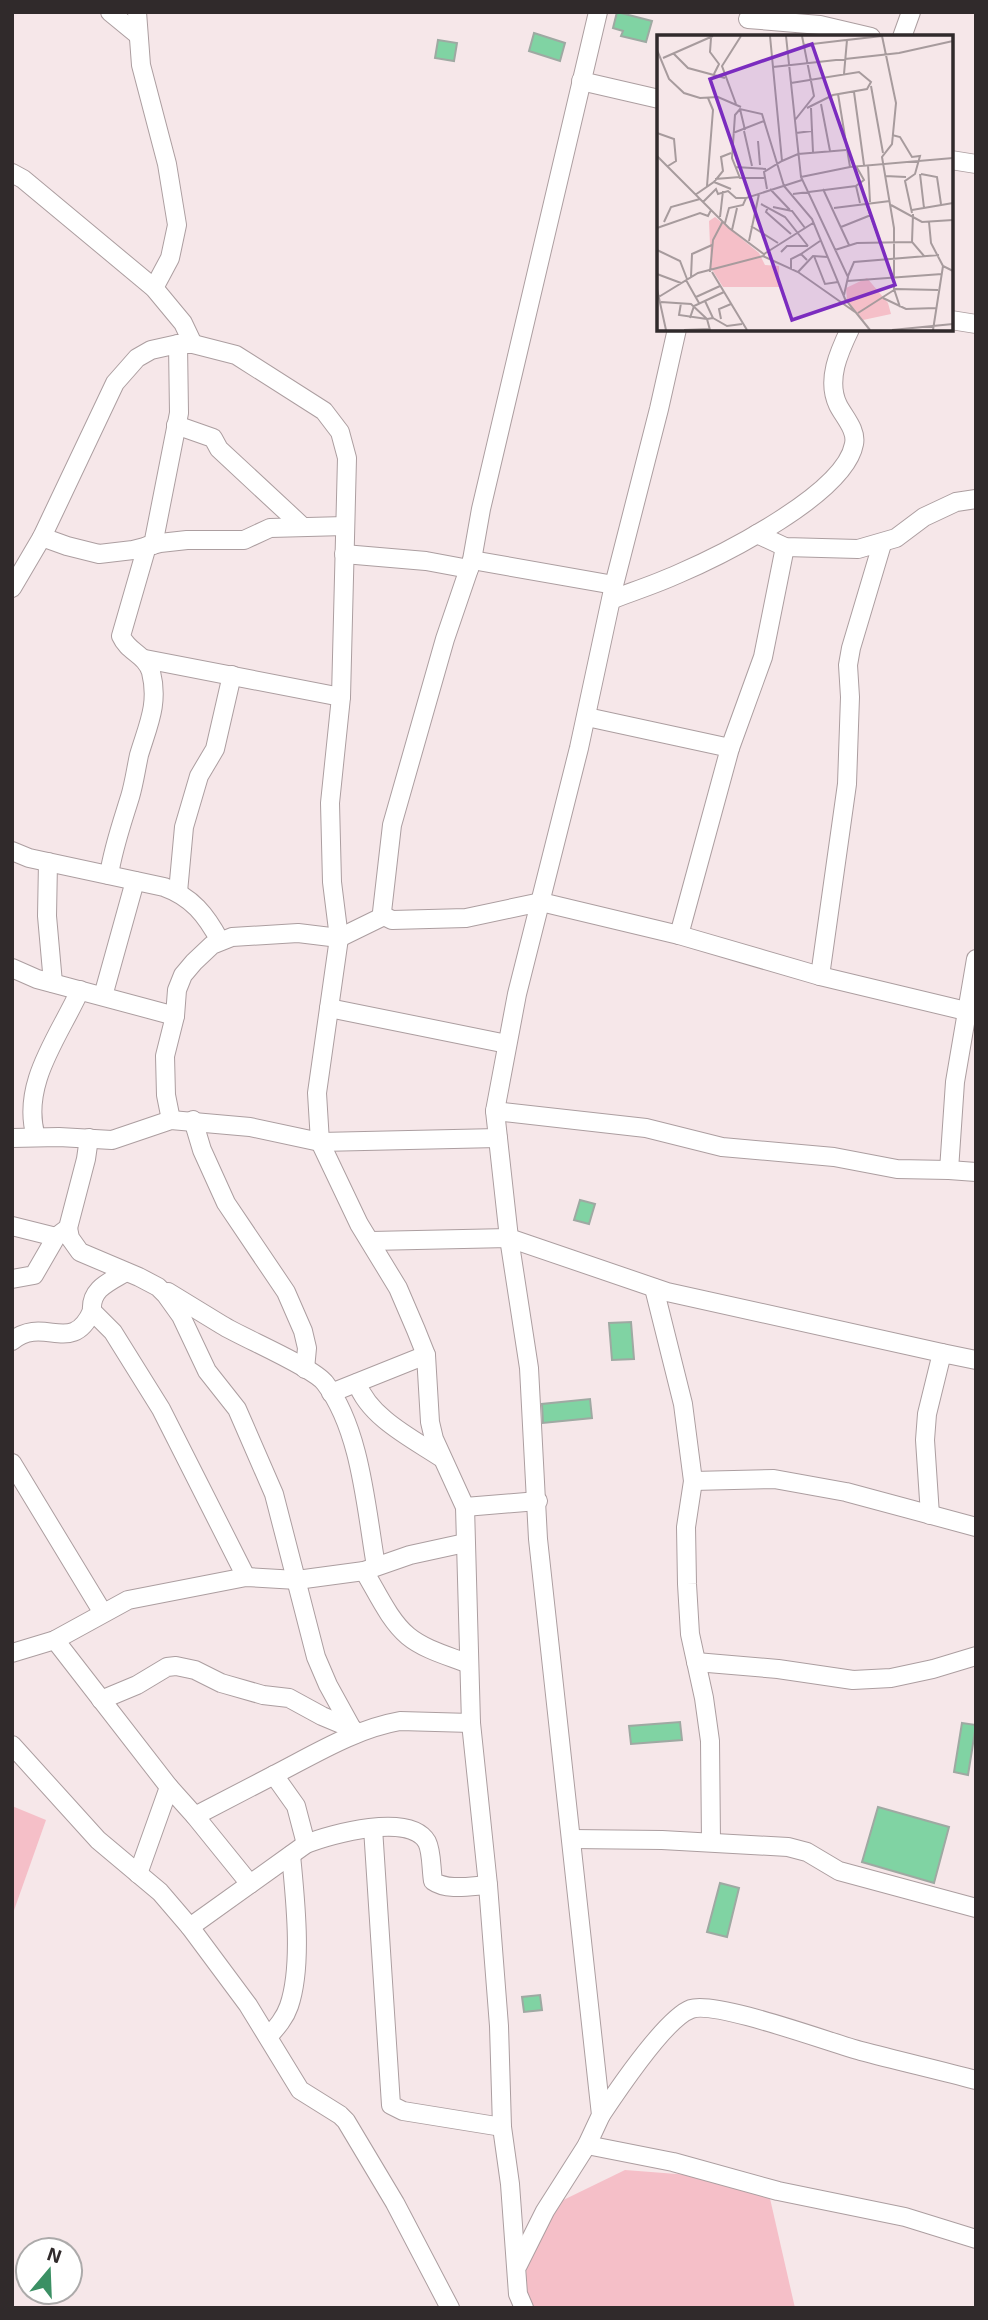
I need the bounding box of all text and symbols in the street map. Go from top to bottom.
inset map [657,35,953,331]
north arrow [14,2236,84,2306]
text: N [44,2241,65,2268]

